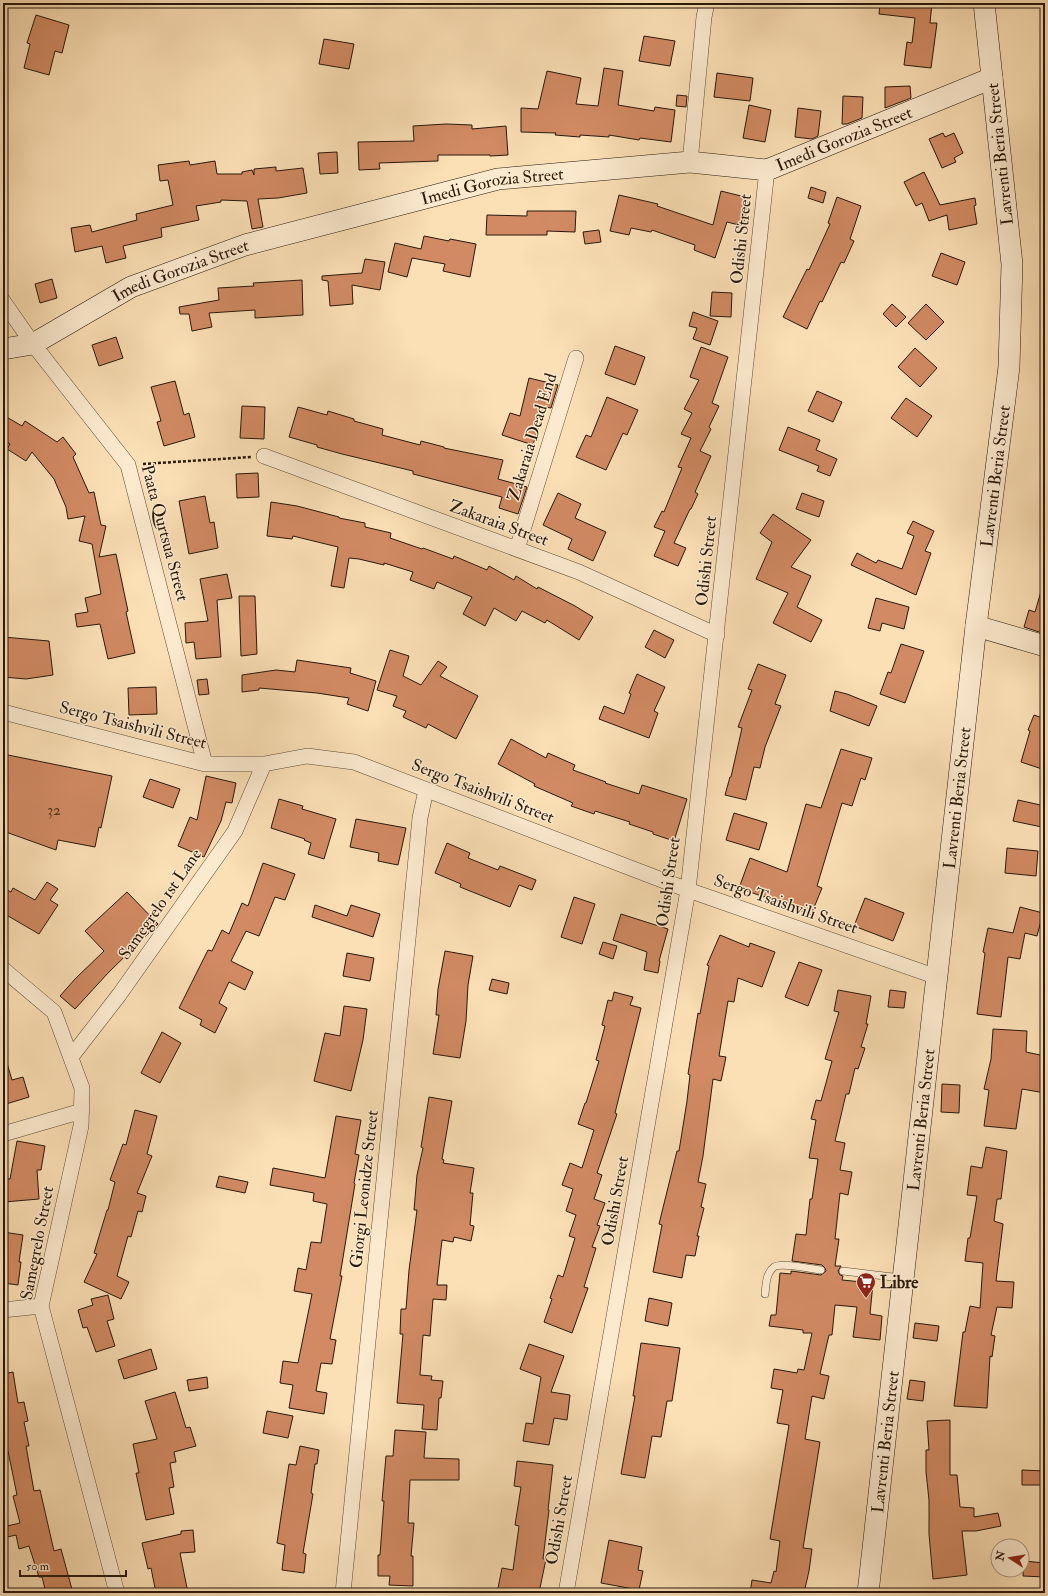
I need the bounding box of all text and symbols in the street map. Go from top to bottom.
street label: Lavrenti Beria Street [982,81,1018,226]
street label: Imedi Gorozia Street [773,101,915,176]
street label: Imedi Gorozia Street [419,163,565,209]
street label: Odishi Street [726,192,756,285]
street label: Imedi Gorozia Street [108,234,251,306]
street label: Zakaraia Dead End [503,370,562,503]
street label: Lavrenti Beria Street [976,404,1015,548]
street label: Paata Qurtsua Street [137,462,193,604]
street label: Zakaraia Street [446,495,552,551]
street label: Odishi Street [691,514,721,607]
street label: Sergo Tsaishvili Street [57,697,209,754]
street label: Lavrenti Beria Street [938,725,975,870]
street label: Sergo Tsaishvili Street [409,754,558,828]
house number: 32 [47,801,61,820]
street label: Odishi Street [651,835,685,928]
street label: Samegrelo 1st Lane [114,844,206,964]
street label: Sergo Tsaishvili Street [711,870,861,939]
street label: Lavrenti Beria Street [902,1047,939,1192]
street label: Giorgi Leonidze Street [345,1109,383,1269]
street label: Odishi Street [597,1154,633,1247]
street label: Samegrelo Street [16,1184,58,1302]
supermarket icon: Libre [855,1271,877,1299]
place label: Libre [880,1272,919,1293]
street label: Lavrenti Beria Street [867,1369,903,1514]
street label: Odishi Street [541,1473,577,1566]
north arrow [990,1538,1030,1578]
text: N [993,1549,1008,1563]
scale bar [20,1552,126,1578]
text: 50 m [26,1559,50,1574]

